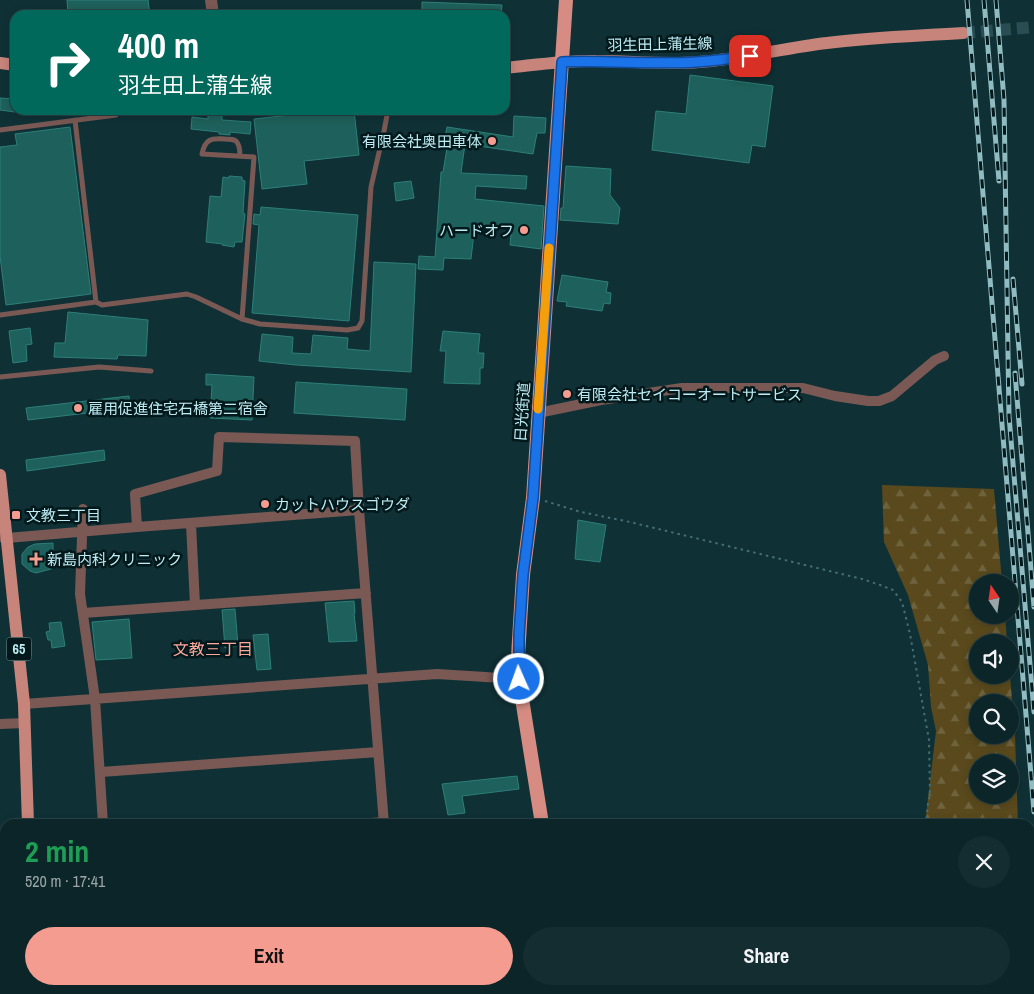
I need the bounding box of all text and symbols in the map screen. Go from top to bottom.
text: 400 m [118,22,199,69]
icon: right [35,30,100,95]
street label: 羽生田上蒲生線 [607,33,713,55]
pin [729,35,771,77]
icon: arrive [736,42,764,70]
text: 羽生田上蒲生線 [118,70,272,100]
place label: 有限会社奥田車体 [362,131,482,152]
marker: 有限会社奥田車体 [486,135,498,147]
place label: ハードオフ [439,220,514,241]
marker: ハードオフ [518,224,530,236]
street label: 日光街道 [509,381,535,443]
place label: 有限会社セイコーオートサービス [577,384,802,405]
marker: 有限会社セイコーオートサービス [561,388,573,400]
place label: 雇用促進住宅石橋第二宿舎 [88,398,268,419]
marker: 雇用促進住宅石橋第二宿舎 [72,402,84,414]
place label: カットハウスゴウダ [275,494,410,515]
marker: カットハウスゴウダ [259,498,271,510]
place label: 文教三丁目 [26,505,101,526]
marker: 文教三丁目 [10,509,22,521]
place label: 新島内科クリニック [47,549,182,570]
marker: 新島内科クリニック [29,552,43,566]
north arrow [969,574,1019,624]
map controls [969,574,1019,804]
button: sound [969,634,1019,684]
road number: 65 [6,638,32,661]
district label: 文教三丁目 [173,638,253,660]
position arrow [492,652,544,704]
button: search [969,694,1019,744]
button: layers [969,754,1019,804]
text: 2 min [25,831,89,871]
button: close [958,836,1010,888]
text: 520 m · 17:41 [25,870,105,892]
button: Exit [25,927,513,985]
button: Share [523,927,1010,985]

